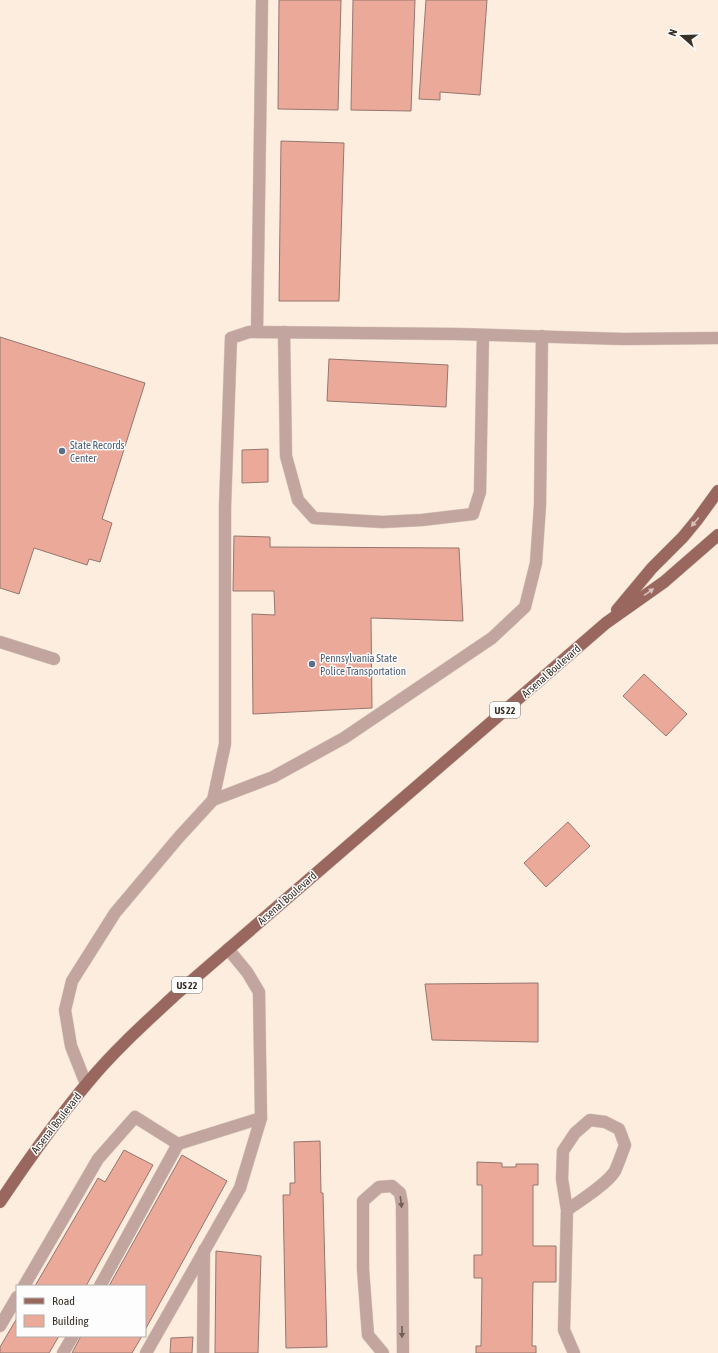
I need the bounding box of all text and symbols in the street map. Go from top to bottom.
north arrow [662,16,702,56]
text: N [666,27,679,38]
place label: State Records Center [70,439,125,464]
marker: State Records Center [57,446,67,456]
one-way arrow [691,517,700,528]
one-way arrow [644,588,654,596]
street label: Arsenal Boulevard [519,642,583,700]
place label: Pennsylvania State Police Transportation [320,652,406,677]
marker: Pennsylvania State Police Transportation [307,659,317,669]
road number: US 22 [490,702,520,718]
street label: Arsenal Boulevard [255,869,319,927]
road number: US 22 [172,977,202,993]
street label: Arsenal Boulevard [29,1090,83,1156]
one-way arrow [398,1196,404,1208]
legend [16,1285,146,1337]
text: Road [52,1294,75,1308]
text: Building [52,1314,90,1328]
one-way arrow [399,1326,406,1338]

